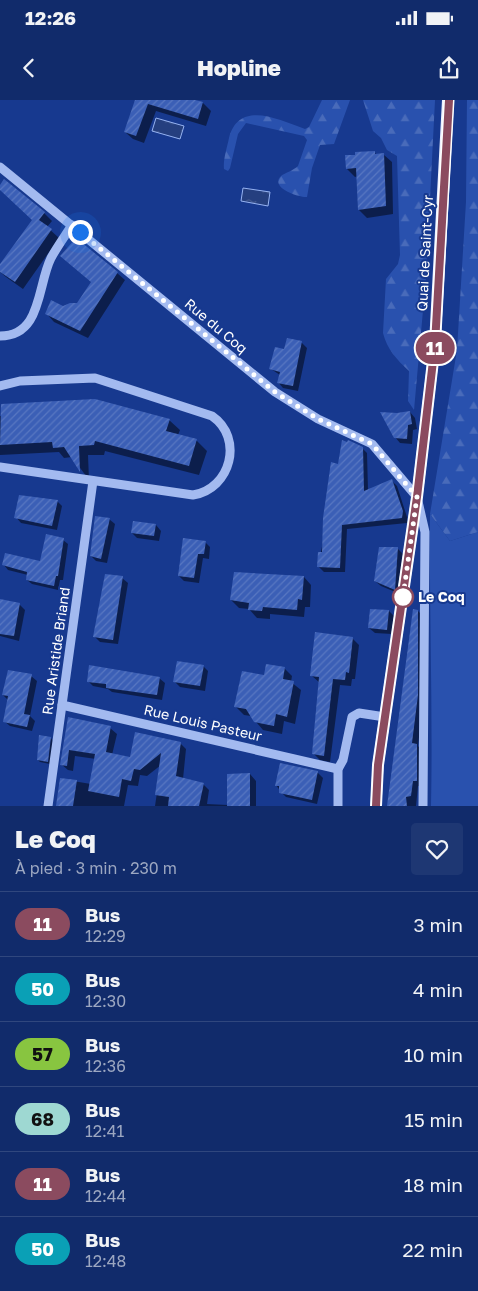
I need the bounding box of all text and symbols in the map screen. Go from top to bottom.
text: 12:26 [25,6,76,29]
icon: back [15,54,43,82]
text: Hopline [197,54,281,81]
icon: share [435,54,463,82]
street label: Quai de Saint-Cyr [413,194,436,312]
your location [68,220,93,245]
street label: Rue du Coq [182,295,251,357]
line badge: 11 [412,332,458,364]
text: 11 [426,337,444,359]
street label: Rue Aristide Briand [38,586,73,716]
marker: Le Coq [392,586,414,608]
place label: Le Coq [418,588,465,605]
street label: Rue Louis Pasteur [142,701,264,744]
button: heart [411,823,463,875]
text: Le Coq [15,824,96,853]
text: À pied · 3 min · 230 m [15,858,177,878]
text: Bus [85,903,120,926]
text: 11 [33,913,52,935]
text: 3 min [414,913,463,936]
text: 12:29 [85,926,126,946]
text: Bus [85,968,120,991]
text: 50 [31,978,54,1000]
text: 4 min [413,978,463,1001]
text: 12:30 [85,991,126,1011]
text: Bus [85,1033,120,1056]
text: 57 [32,1043,53,1065]
text: 10 min [404,1043,463,1066]
text: 12:36 [85,1056,126,1076]
text: Bus [85,1098,120,1121]
text: 68 [31,1108,54,1130]
text: 15 min [404,1108,463,1131]
text: 12:41 [85,1121,124,1141]
text: Bus [85,1163,120,1186]
text: 11 [33,1173,52,1195]
text: 18 min [404,1173,463,1196]
text: 12:44 [85,1186,126,1206]
text: Bus [85,1228,120,1251]
text: 50 [31,1238,54,1260]
text: 22 min [403,1238,463,1261]
text: 12:48 [85,1251,126,1271]

